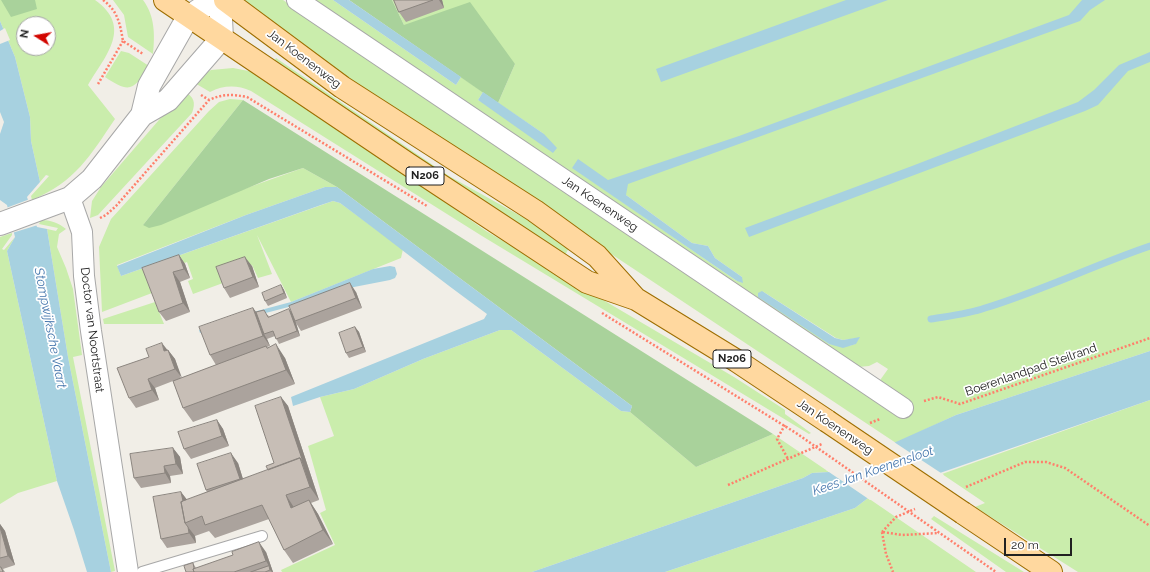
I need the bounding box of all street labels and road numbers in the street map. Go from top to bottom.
street label: Jan Koenenweg [264,27,344,91]
road number: N206 [406,167,444,185]
street label: Jan Koenenweg [559,173,641,235]
street label: Doctor van Noortstraat [77,266,107,394]
street label: Boerenlandpad Steilrand [963,341,1099,399]
road number: N206 [713,350,751,368]
street label: Jan Koenenweg [794,396,876,458]

